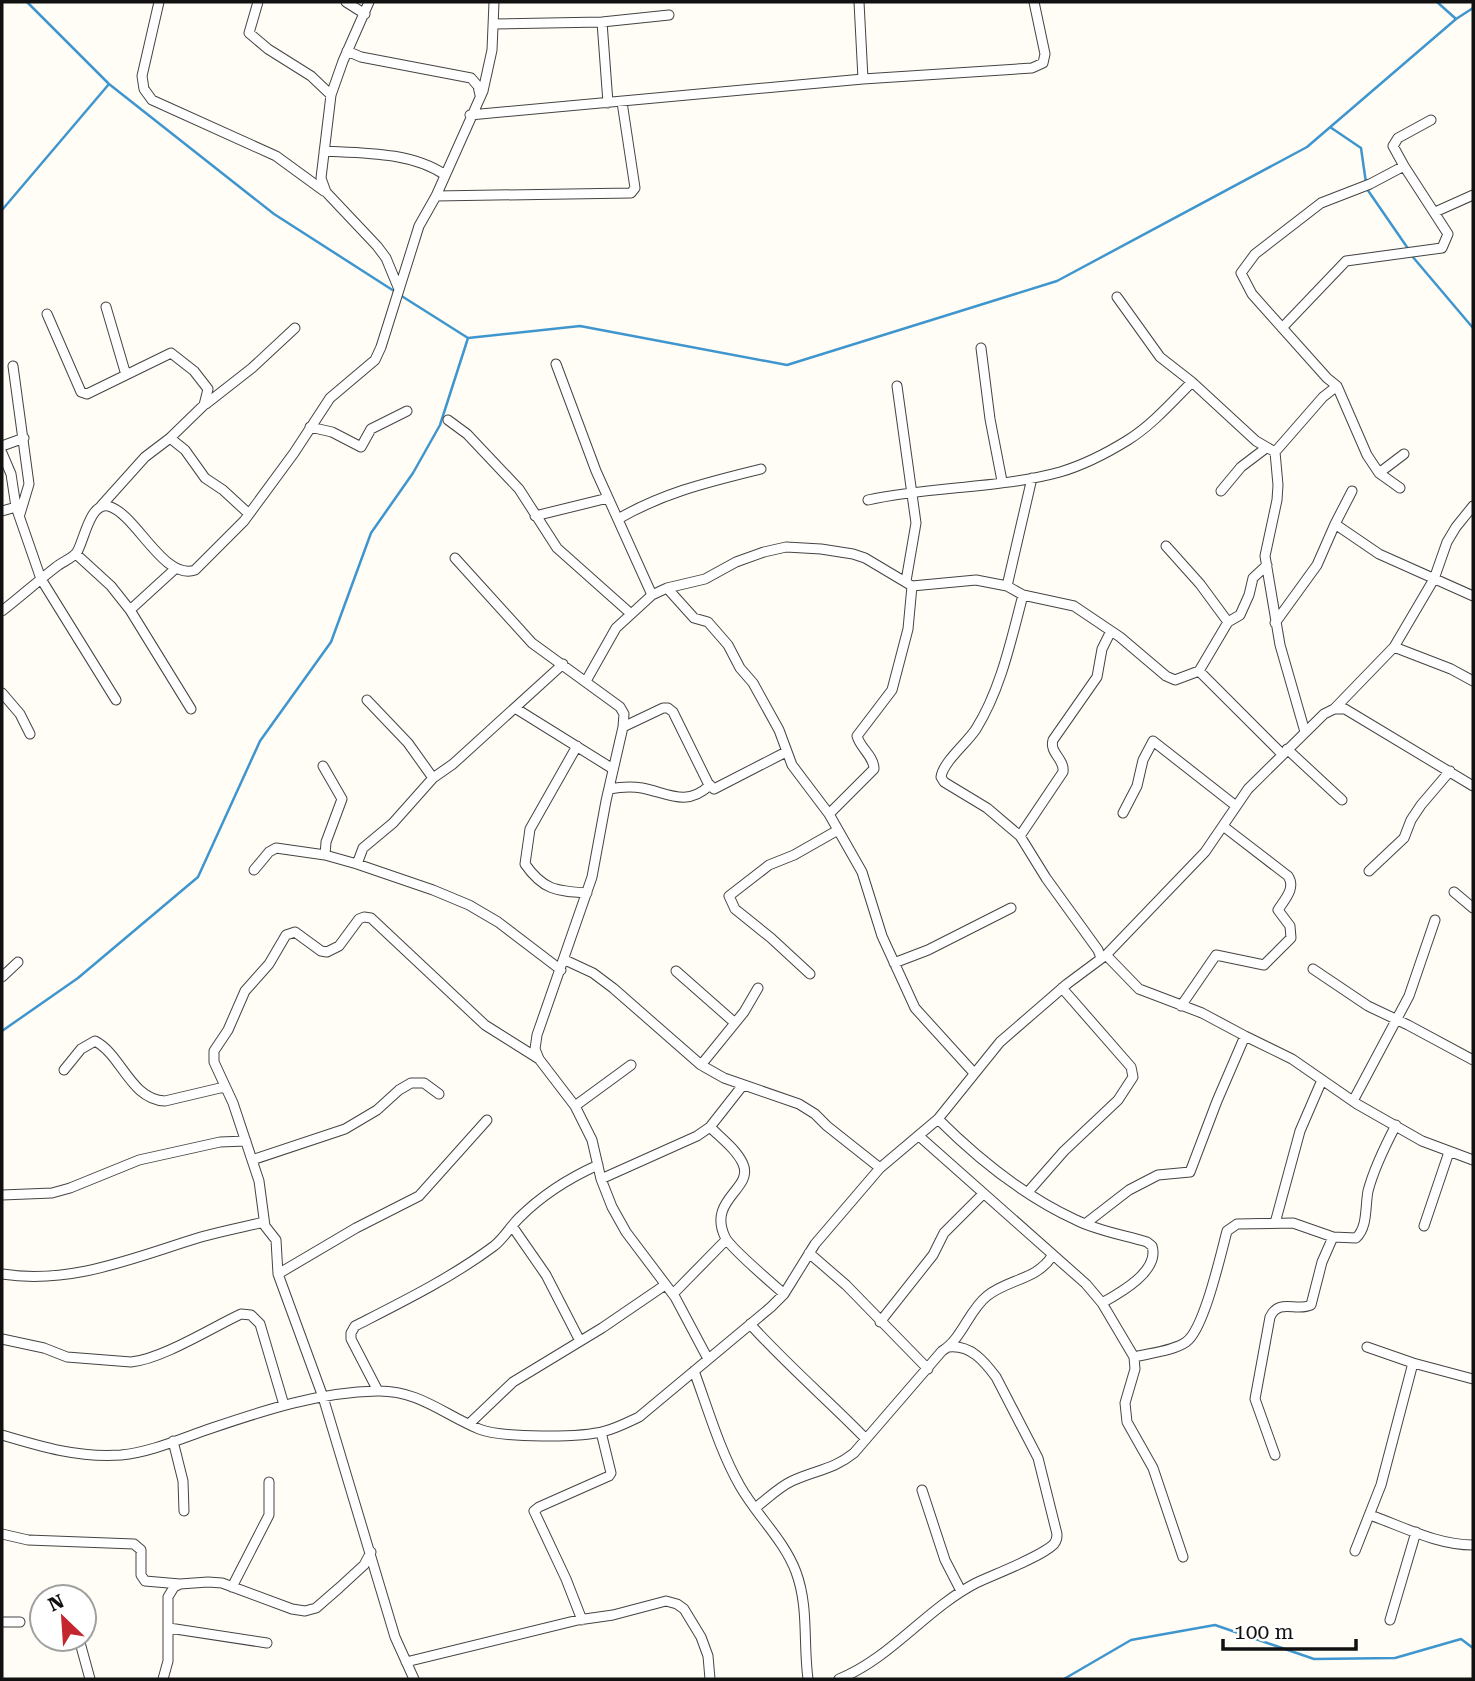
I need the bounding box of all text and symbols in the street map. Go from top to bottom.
north arrow [28,1583,98,1653]
text: N [45,1589,68,1617]
scale bar [1223,1608,1356,1652]
text: 100 m [1234,1620,1294,1644]

